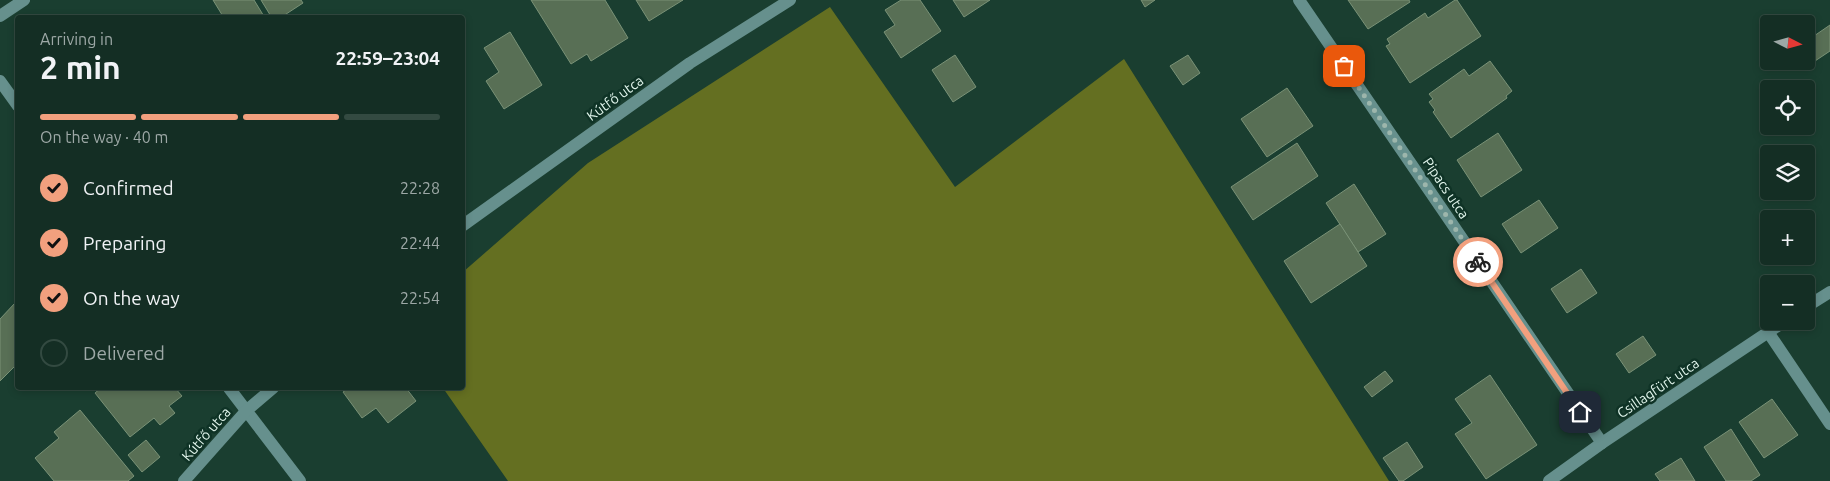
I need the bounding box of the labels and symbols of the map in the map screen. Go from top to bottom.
north arrow [1760,15,1815,70]
pin [1323,45,1365,87]
street label: Kútfő utca [584,72,646,124]
street label: Pipacs utca [1420,154,1472,222]
courier [1453,237,1503,287]
street label: Csillagfürt utca [1614,355,1702,421]
pin [1559,391,1601,433]
street label: Kútfő utca [178,404,234,464]

